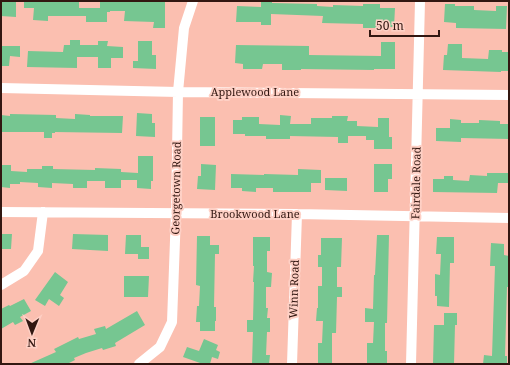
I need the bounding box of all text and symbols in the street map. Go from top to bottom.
scale bar [370,12,439,38]
text: 50 m [376,17,404,34]
street label: Applewood Lane [211,84,299,99]
street label: Georgetown Road [167,141,184,235]
street label: Fairdale Road [407,146,424,219]
street label: Brookwood Lane [210,206,300,221]
street label: Winn Road [285,259,302,319]
north arrow [12,313,52,353]
text: N [27,336,36,351]

